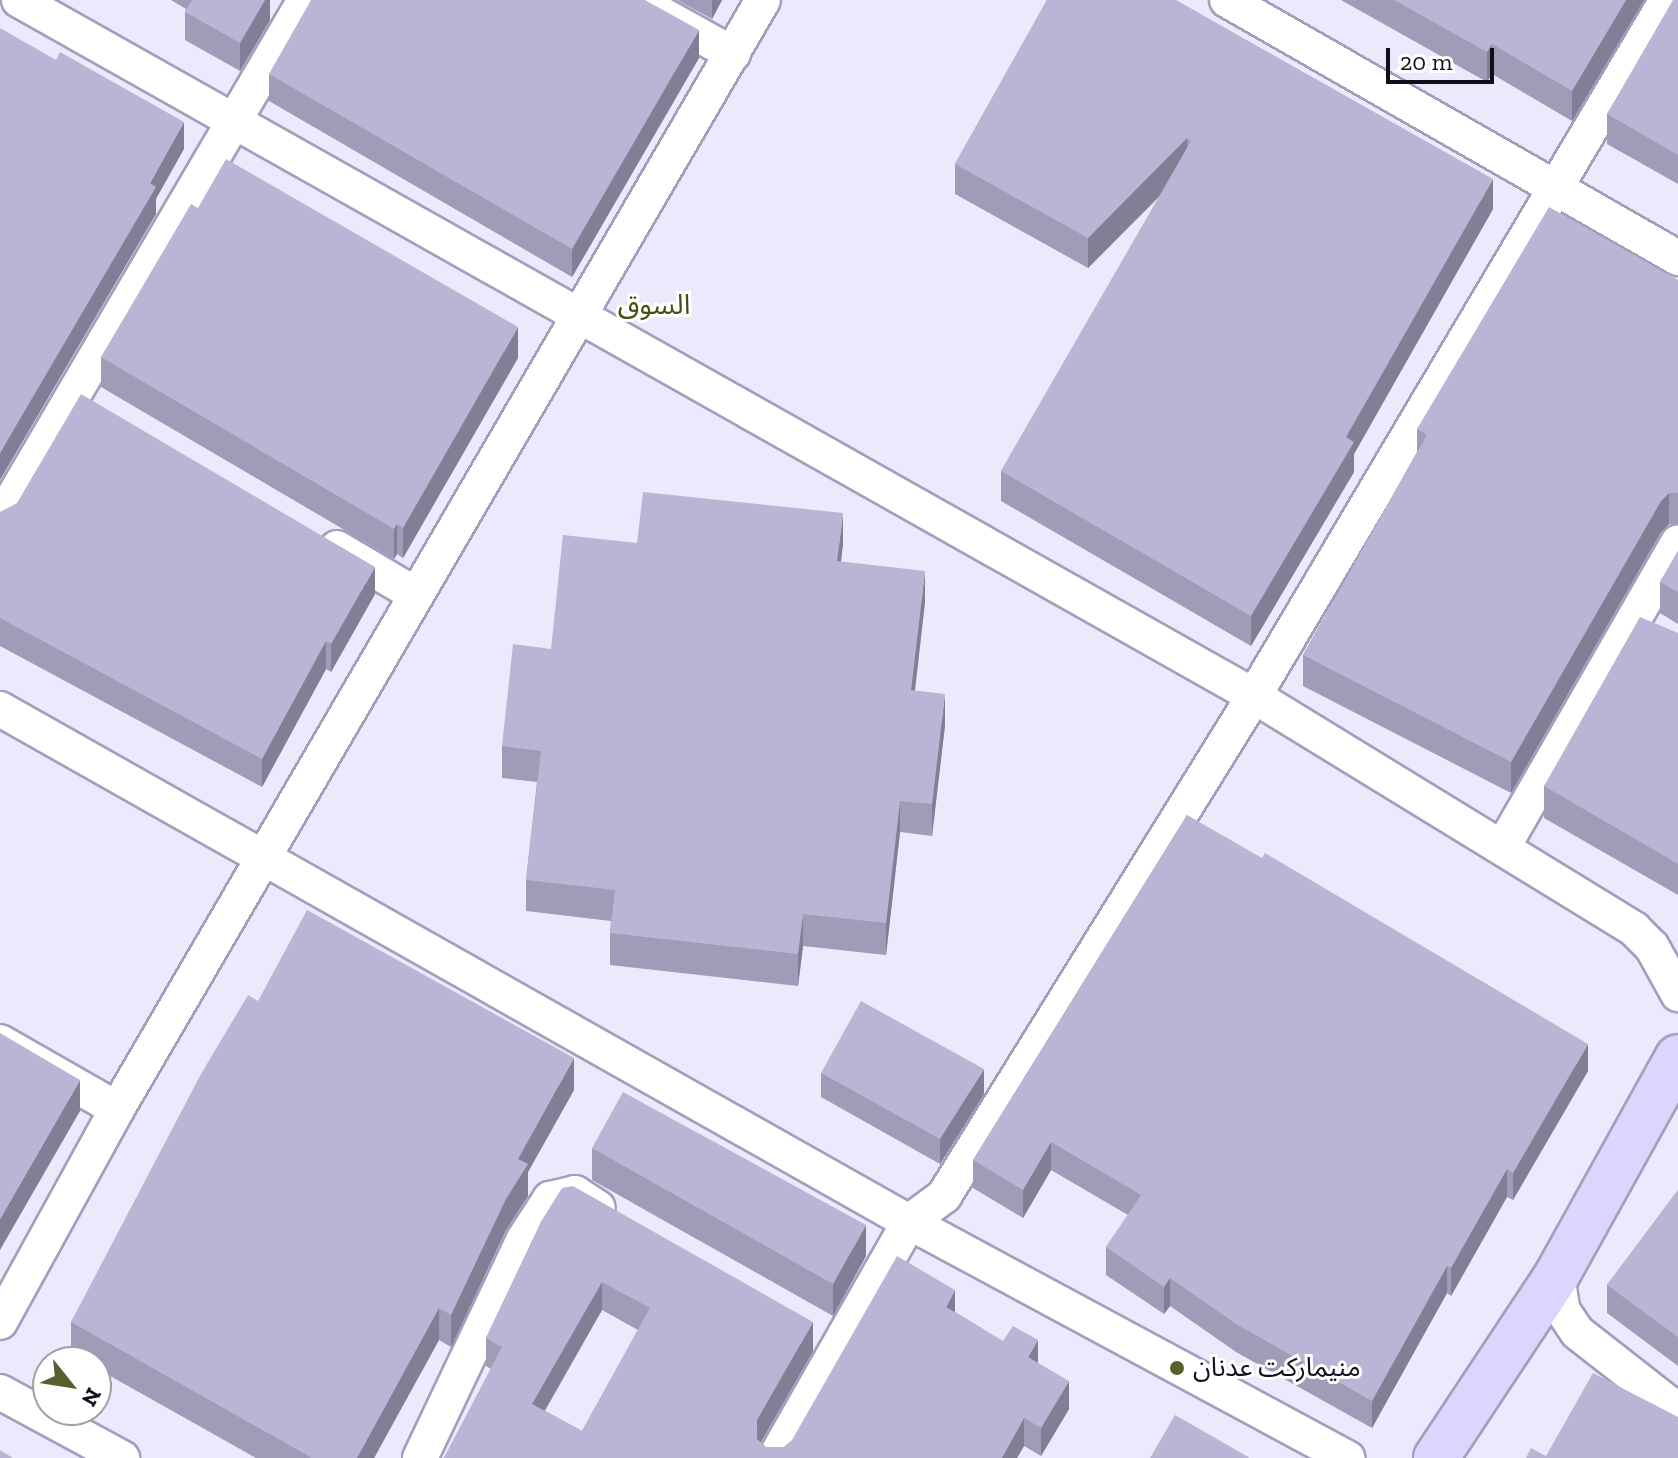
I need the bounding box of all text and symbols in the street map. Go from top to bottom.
scale bar [1390,32,1498,82]
text: 20 m [1400,47,1452,76]
district label: السوق [618,288,690,322]
north arrow [32,1346,112,1426]
place label: منيماركت عدنان [1193,1352,1361,1384]
marker: منيماركت عدنان [1168,1359,1186,1377]
text: N [76,1383,107,1411]

